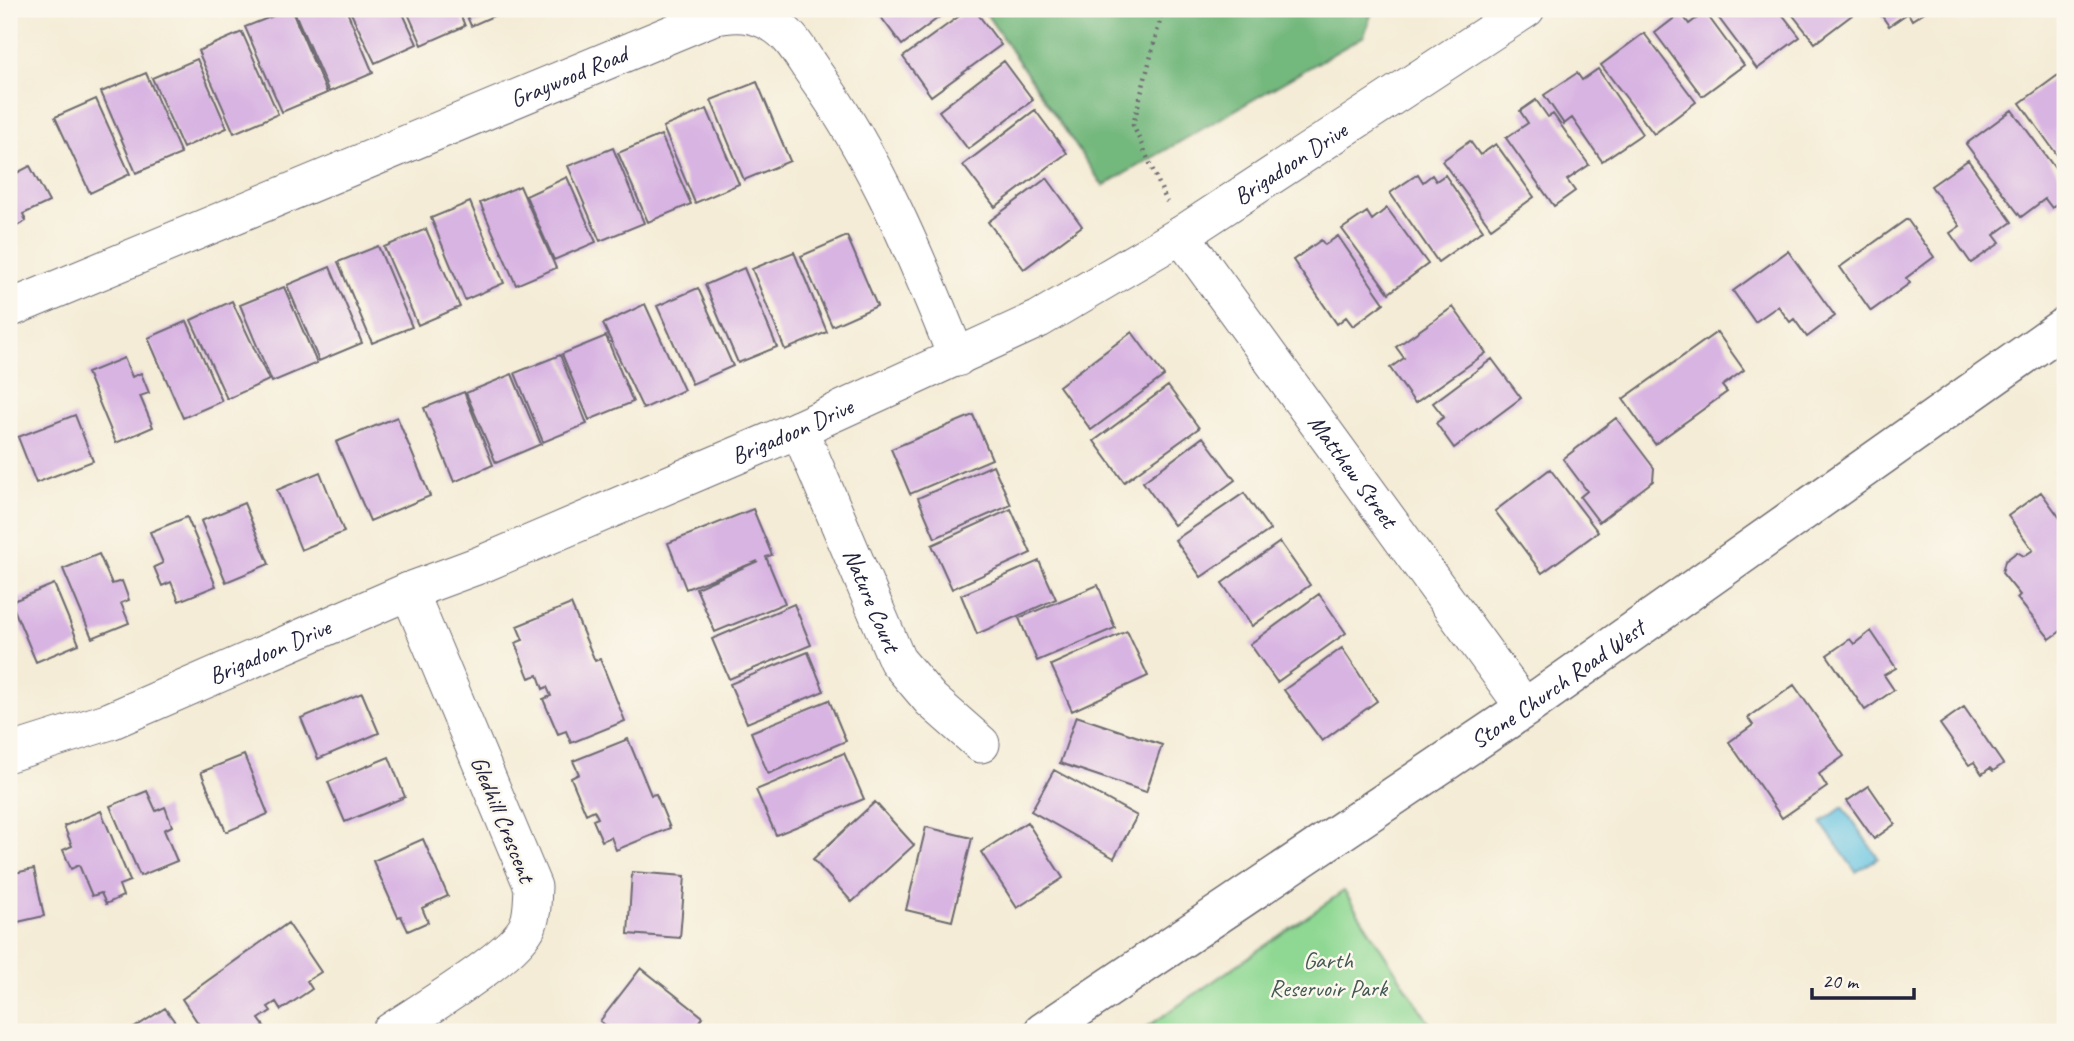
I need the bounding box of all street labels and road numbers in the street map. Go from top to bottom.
street label: Graywood Road [506,38,635,114]
street label: Brigadoon Drive [1228,114,1355,212]
street label: Brigadoon Drive [727,390,860,471]
street label: Matthew Street [1302,409,1405,535]
street label: Nature Court [836,544,908,658]
street label: Brigadoon Drive [204,611,337,691]
street label: Stone Church Road West [1465,611,1653,755]
street label: Gledhill Crescent [464,752,543,888]

